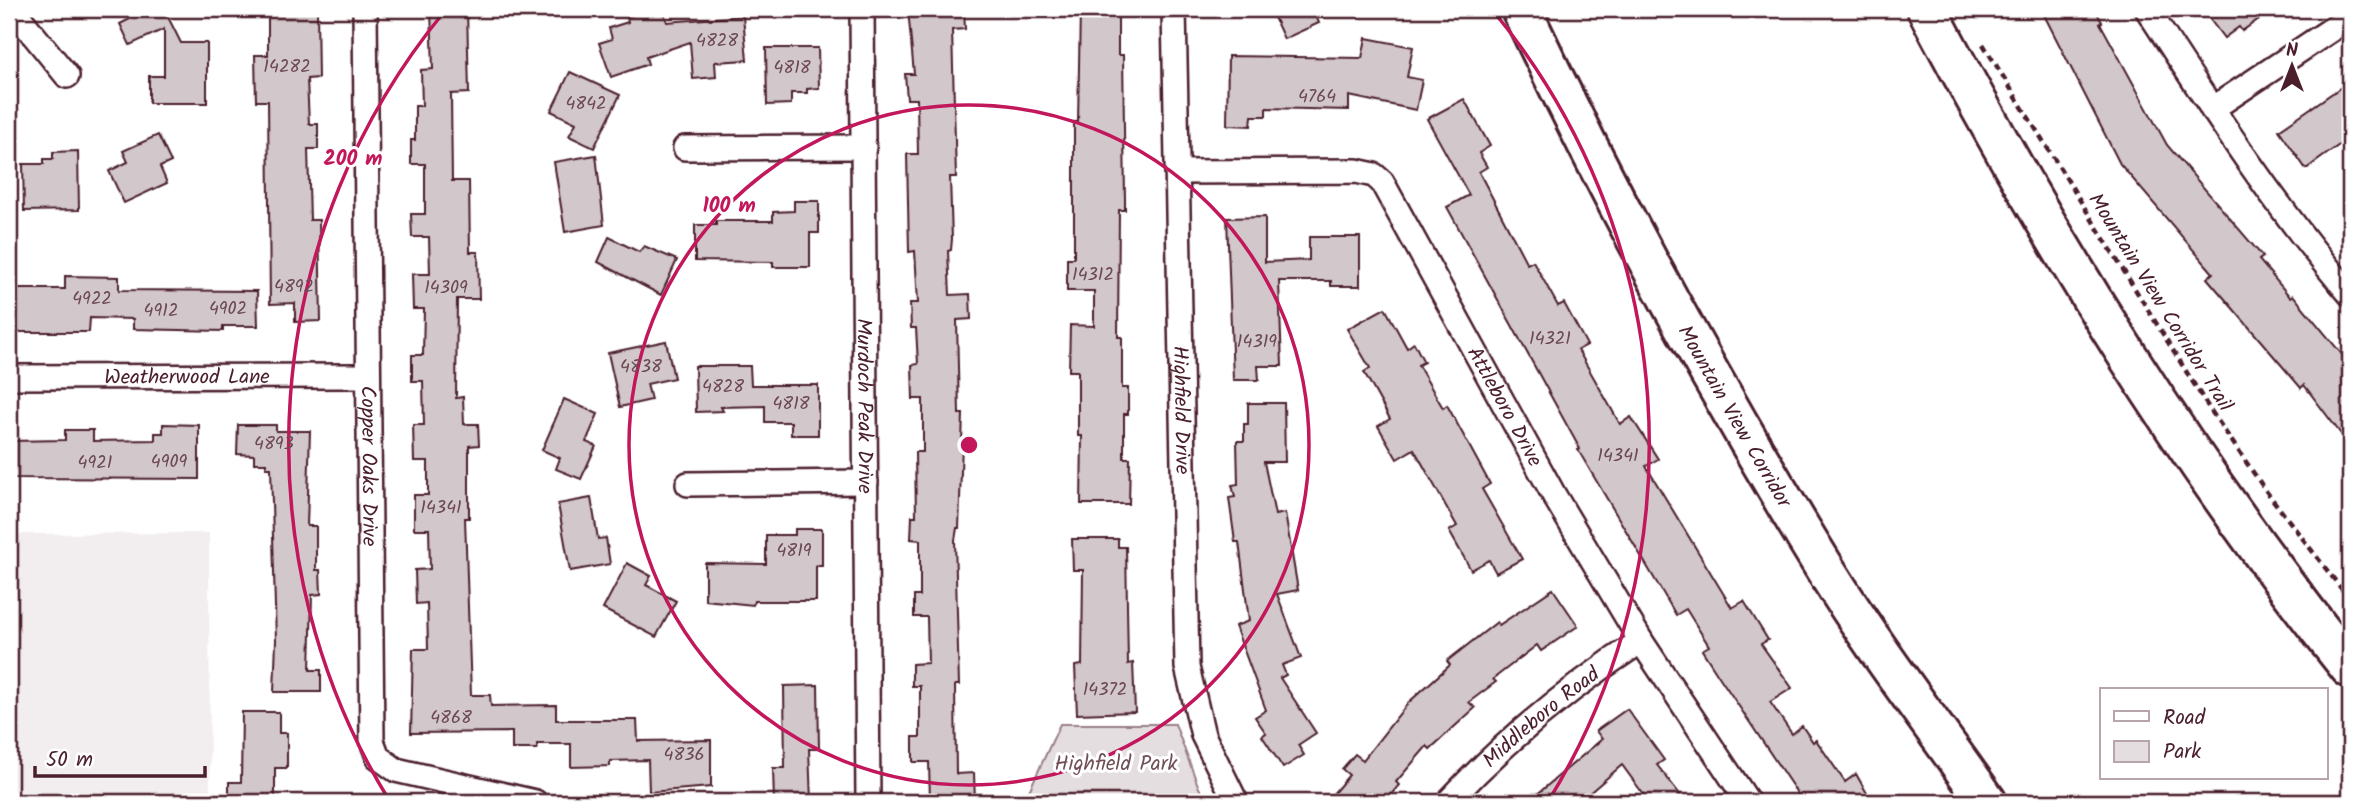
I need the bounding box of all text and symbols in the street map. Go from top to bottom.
house number: 4828 [696,27,738,56]
north arrow [2258,32,2328,102]
text: N [2286,36,2298,66]
house number: 14282 [263,53,311,82]
house number: 4818 [773,54,811,83]
house number: 4764 [1298,83,1336,112]
house number: 4842 [565,90,607,119]
text: 200 m [323,143,383,176]
street label: Mountain View Corridor Trail [2079,187,2241,419]
text: 100 m [702,190,756,223]
house number: 14312 [1072,261,1114,290]
house number: 4892 [274,273,314,302]
house number: 14309 [424,274,468,303]
house number: 4922 [72,285,112,314]
house number: 4902 [209,295,247,324]
house number: 4912 [144,297,178,326]
street label: Murdoch Peak Drive [846,318,881,494]
street label: Mountain View Corridor [1668,319,1800,515]
house number: 14321 [1529,325,1571,354]
house number: 14319 [1237,328,1277,357]
street label: Attleboro Drive [1457,341,1551,474]
street label: Highfield Drive [1163,345,1198,475]
house number: 4838 [620,353,662,382]
street label: Weatherwood Lane [104,361,270,395]
house number: 4828 [702,373,744,402]
street label: Copper Oaks Drive [351,385,385,547]
house number: 4818 [772,390,810,419]
house number: 4893 [254,430,294,459]
centre of rings [957,433,981,457]
house number: 14341 [1597,442,1639,471]
house number: 4909 [151,448,187,477]
house number: 4921 [78,449,112,478]
house number: 14341 [420,494,462,523]
house number: 4819 [776,537,812,566]
street label: Middleboro Road [1475,659,1608,777]
house number: 14372 [1083,676,1127,705]
legend [2100,688,2328,780]
text: Road [2163,702,2206,735]
house number: 4868 [430,704,472,733]
scale bar [35,734,205,778]
text: Park [2163,736,2201,769]
house number: 4836 [663,741,705,770]
text: 50 m [46,744,93,777]
park label: Highfield Park [1055,748,1178,781]

